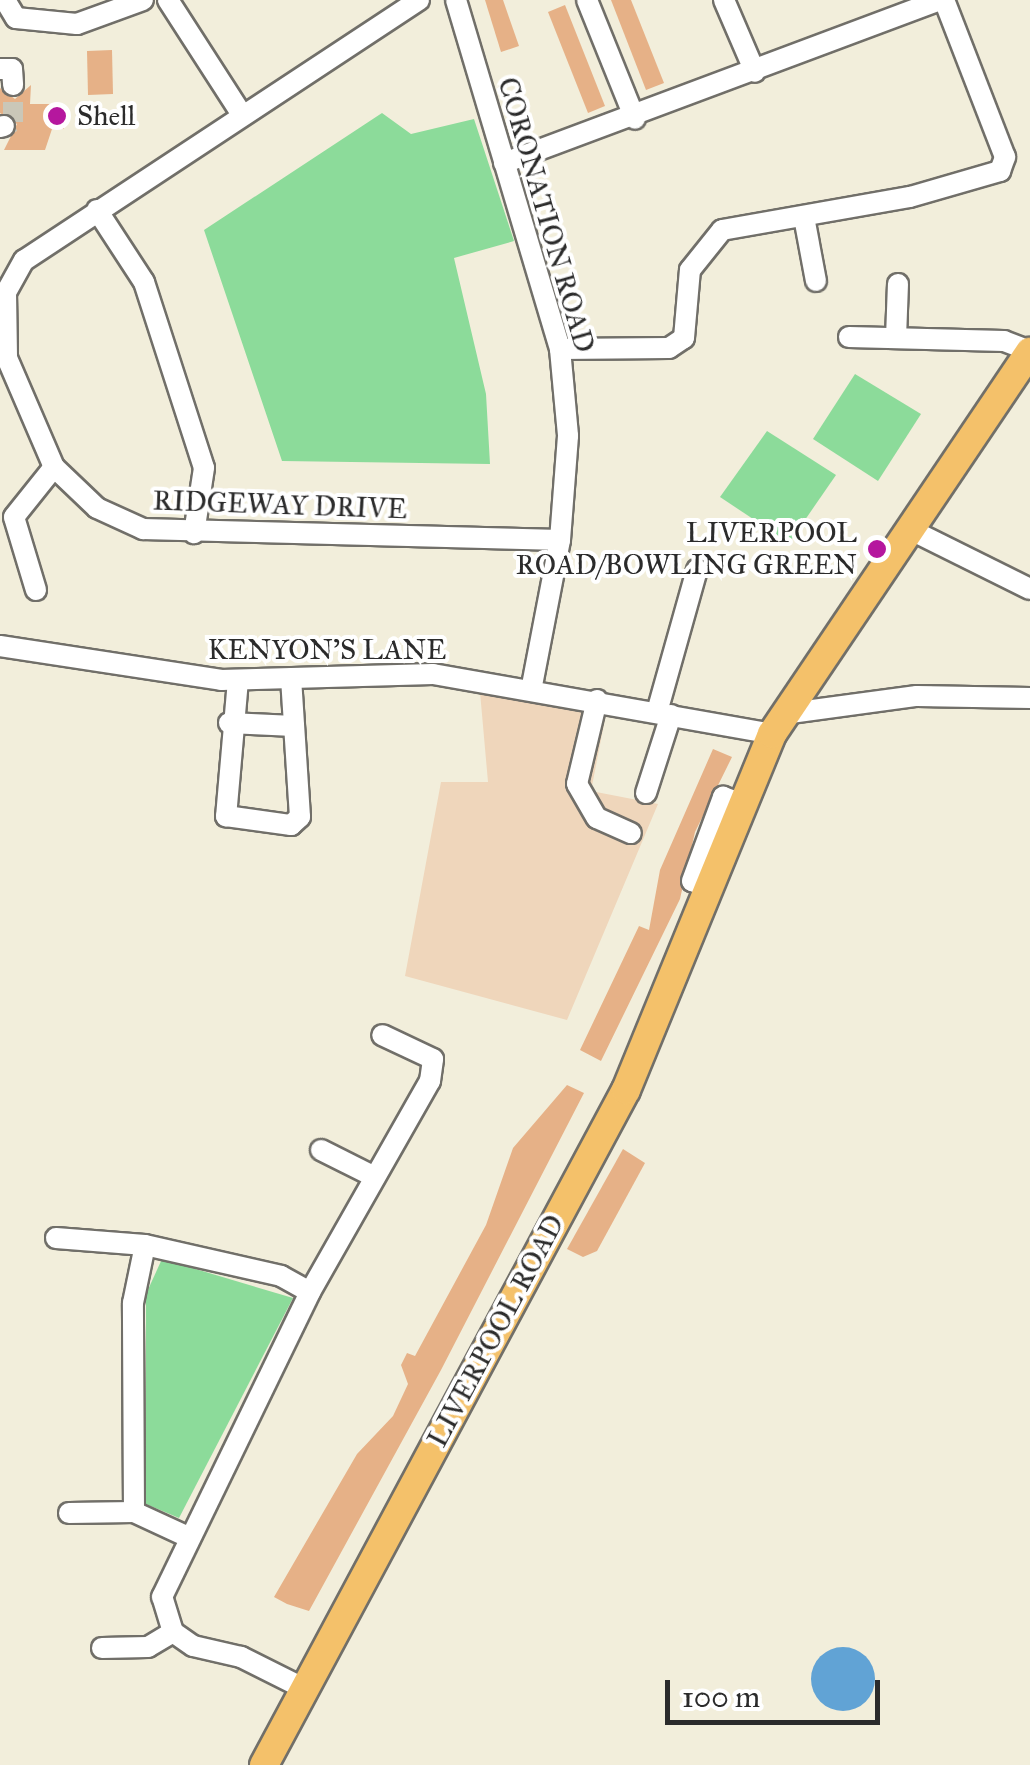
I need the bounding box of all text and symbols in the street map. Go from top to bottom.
street label: CORONATION ROAD [491,74,601,356]
place label: Shell [77,99,135,133]
marker: Shell [46,105,68,127]
street label: RIDGEWAY DRIVE [152,484,408,526]
place label: LIVERPOOL ROAD/BOWLING GREEN [516,516,857,582]
marker: LIVERPOOL ROAD/BOWLING GREEN [866,538,888,560]
street label: KENYON'S LANE [208,633,446,667]
street label: LIVERPOOL ROAD [421,1209,571,1453]
scale bar [670,1660,885,1722]
text: 100 m [682,1679,760,1715]

